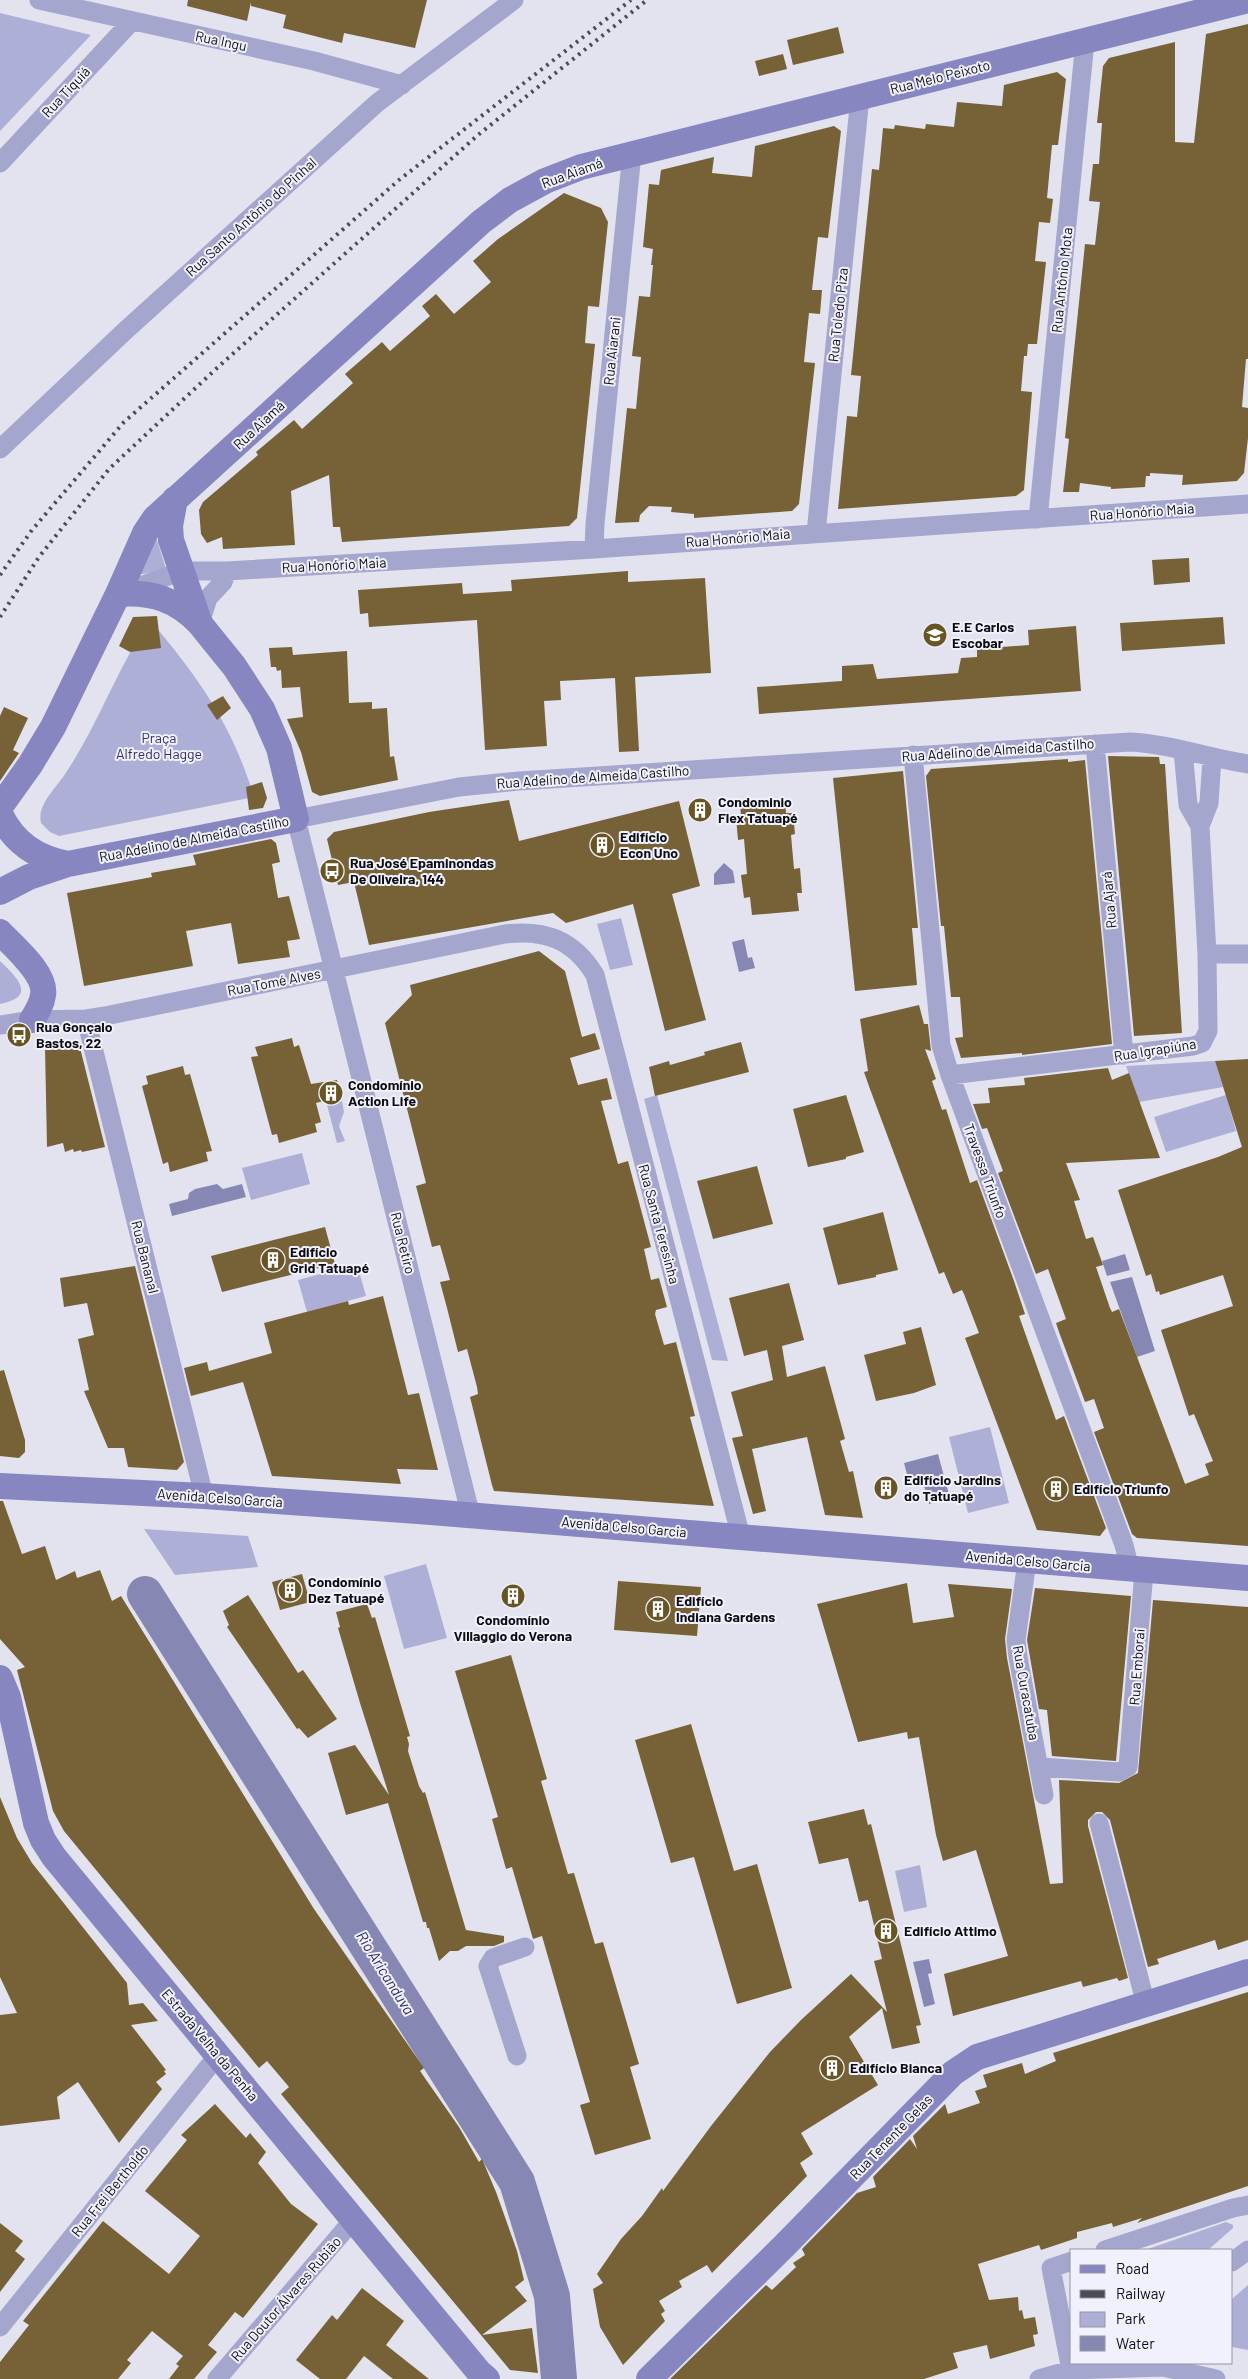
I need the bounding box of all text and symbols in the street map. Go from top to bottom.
street label: Rua Ingu [194,27,248,54]
street label: Rua Melo Peixoto [888,56,992,97]
street label: Rua Tiquiá [38,63,93,121]
street label: Rua Santo Antônio do Pinhal [182,154,319,280]
street label: Rua Aiamá [539,154,605,191]
street label: Rua Antônio Mota [1048,226,1075,333]
street label: Rua Toledo Piza [824,267,851,363]
street label: Rua Aiarani [599,316,624,386]
street label: Rua Aiamá [229,397,288,453]
street label: Rua Honório Maia [1089,499,1195,524]
street label: Rua Honório Maia [685,524,791,551]
street label: Rua Honório Maia [281,553,387,576]
place label: E.E Carlos Escobar [952,618,1014,651]
school or university icon: E.E Carlos Escobar [922,622,948,648]
park label: Praça Alfredo Hagge [116,729,202,762]
street label: Rua Adelino de Almeida Castilho [901,734,1095,765]
street label: Rua Adelino de Almeida Castilho [496,761,690,792]
place label: Condominio Flex Tatuapé [718,793,798,826]
building icon: Condominio Flex Tatuapé [687,797,713,823]
street label: Rua Adelino de Almeida Castilho [98,812,290,865]
place label: Edifício Econ Uno [620,828,678,861]
building icon: Edifício Econ Uno [589,832,615,858]
place label: Rua José Epaminondas De Oliveira, 144 [350,854,494,887]
bus stop icon: Rua José Epaminondas De Oliveira, 144 [319,858,345,884]
street label: Rua Ajará [1098,871,1119,929]
street label: Rua Tomé Alves [226,964,322,999]
place label: Rua Gonçalo Bastos, 22 [36,1018,113,1051]
bus stop icon: Rua Gonçalo Bastos, 22 [6,1022,32,1048]
street label: Rua Igrapiúna [1113,1035,1197,1064]
place label: Condomínio Action Life [348,1076,422,1109]
building icon: Condomínio Action Life [318,1080,344,1106]
street label: Travessa Triunfo [961,1121,1010,1220]
street label: Rua Santa Teresinha [635,1162,684,1286]
street label: Rua Retiro [388,1210,419,1276]
street label: Rua Bananal [128,1219,163,1295]
place label: Edifício Grid Tatuapé [290,1243,369,1276]
building icon: Edifício Grid Tatuapé [260,1247,286,1273]
place label: Edifício Jardins do Tatuapé [904,1471,1001,1504]
building icon: Edifício Jardins do Tatuapé [873,1475,899,1501]
building icon: Edifício Triunfo [1043,1476,1069,1502]
place label: Edifício Triunfo [1074,1480,1169,1497]
street label: Avenida Celso Garcia [157,1485,283,1510]
street label: Avenida Celso Garcia [561,1513,687,1540]
street label: Avenida Celso Garcia [965,1547,1091,1574]
place label: Condomínio Dez Tatuapé [308,1573,385,1606]
building icon: Condomínio Dez Tatuapé [277,1577,303,1603]
building icon: Condomínio Villaggio do Verona [500,1583,526,1609]
place label: Edifício Indiana Gardens [676,1592,775,1625]
building icon: Edifício Indiana Gardens [645,1596,671,1622]
place label: Condomínio Villaggio do Verona [454,1611,572,1644]
street label: Rua Emborai [1125,1628,1148,1706]
street label: Rua Curacatuba [1010,1644,1043,1742]
building icon: Edifício Attimo [873,1918,899,1944]
place label: Edifício Attimo [904,1922,997,1939]
water label: Rio Aricanduva [353,1927,419,2017]
street label: Estrada Velha da Penha [158,1985,262,2104]
building icon: Edifício Bianca [819,2055,845,2081]
place label: Edifício Bianca [850,2059,942,2076]
street label: Rua Tenente Gelas [846,2091,936,2183]
street label: Rua Frei Bertholdo [67,2141,152,2240]
street label: Rua Doutor Álvares Rubião [227,2233,344,2364]
legend [1070,2249,1233,2364]
text: Road [1116,2259,1149,2277]
text: Railway [1116,2284,1165,2302]
text: Park [1116,2309,1146,2327]
text: Water [1116,2334,1155,2352]

